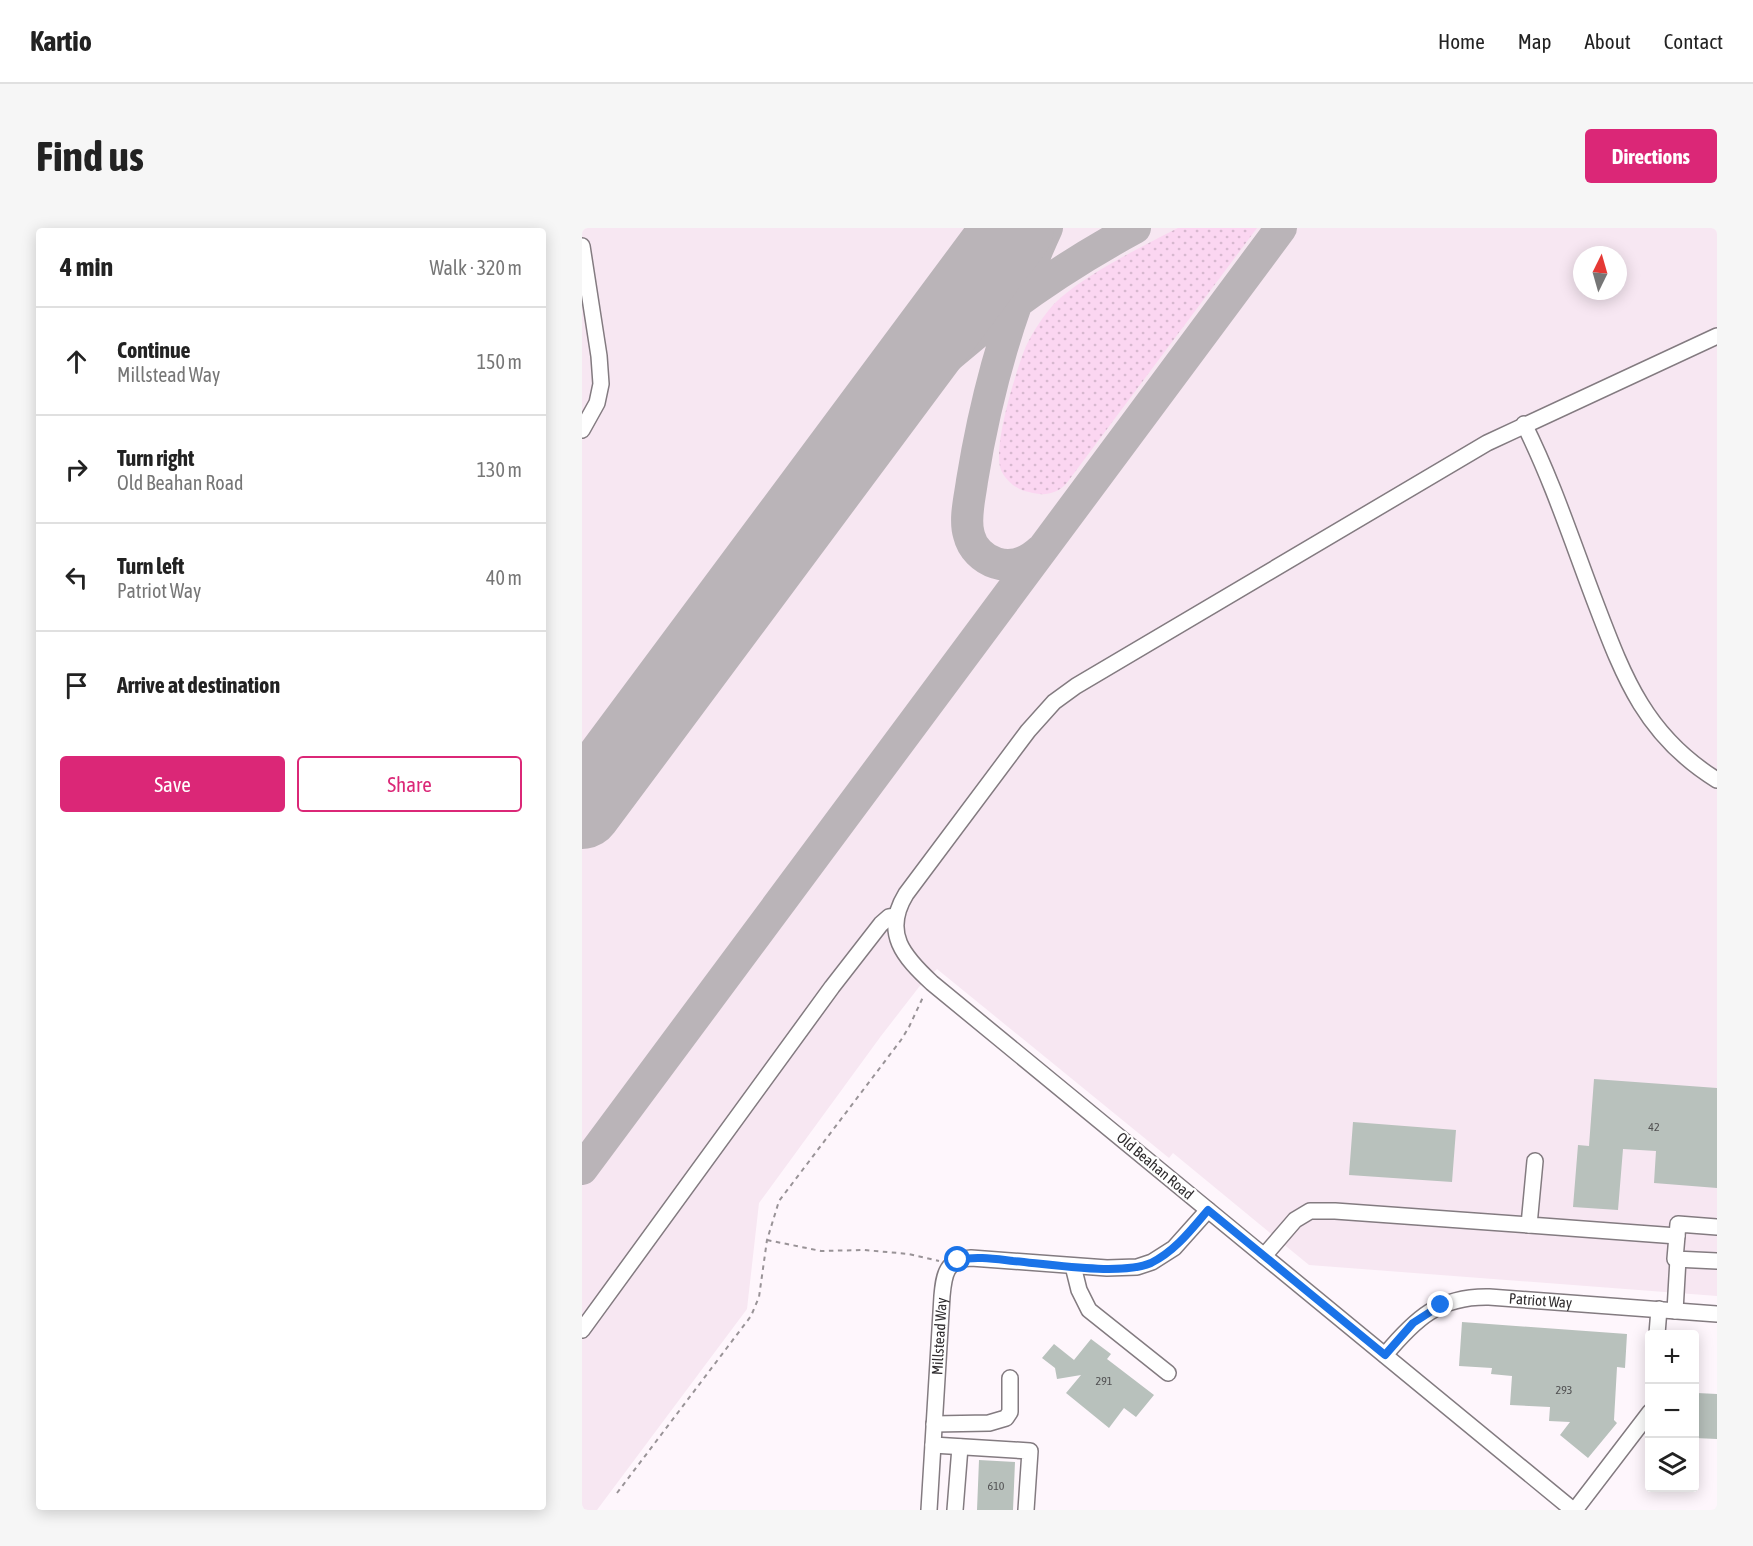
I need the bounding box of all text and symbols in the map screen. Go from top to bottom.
text: Kartio [30,25,92,57]
text: Home [1438,29,1485,53]
text: Map [1518,29,1552,53]
text: About [1585,29,1631,53]
text: Contact [1664,29,1723,53]
button: Directions [1585,129,1717,183]
text: Find us [36,132,144,180]
north arrow [1573,246,1627,300]
text: 4 min [60,252,113,282]
text: Walk · 320 m [430,256,522,279]
text: Continue [117,337,191,363]
icon: ahead [60,345,93,378]
text: 150 m [477,350,522,373]
text: Millstead Way [117,363,220,386]
text: Turn right [117,445,194,471]
icon: right [60,453,93,486]
text: 130 m [477,458,522,481]
text: Old Beahan Road [117,471,243,494]
text: Turn left [117,553,184,579]
icon: left [60,561,93,594]
text: 40 m [486,566,522,589]
text: Patriot Way [117,579,201,602]
icon: arrive [60,669,93,702]
text: Arrive at destination [117,672,280,698]
button: Save [60,756,285,812]
button: Share [297,756,522,812]
house number: 42 [1648,1120,1660,1134]
street label: Old Beahan Road [1114,1129,1197,1203]
route start [944,1246,970,1272]
street label: Patriot Way [1508,1290,1573,1311]
route end [1427,1291,1453,1317]
street label: Millstead Way [928,1297,950,1376]
map controls [1645,1330,1699,1492]
button: + [1645,1330,1699,1384]
house number: 291 [1096,1374,1113,1388]
house number: 293 [1556,1383,1572,1397]
button: − [1645,1384,1699,1438]
button: layers [1645,1438,1699,1492]
house number: 610 [988,1479,1005,1493]

